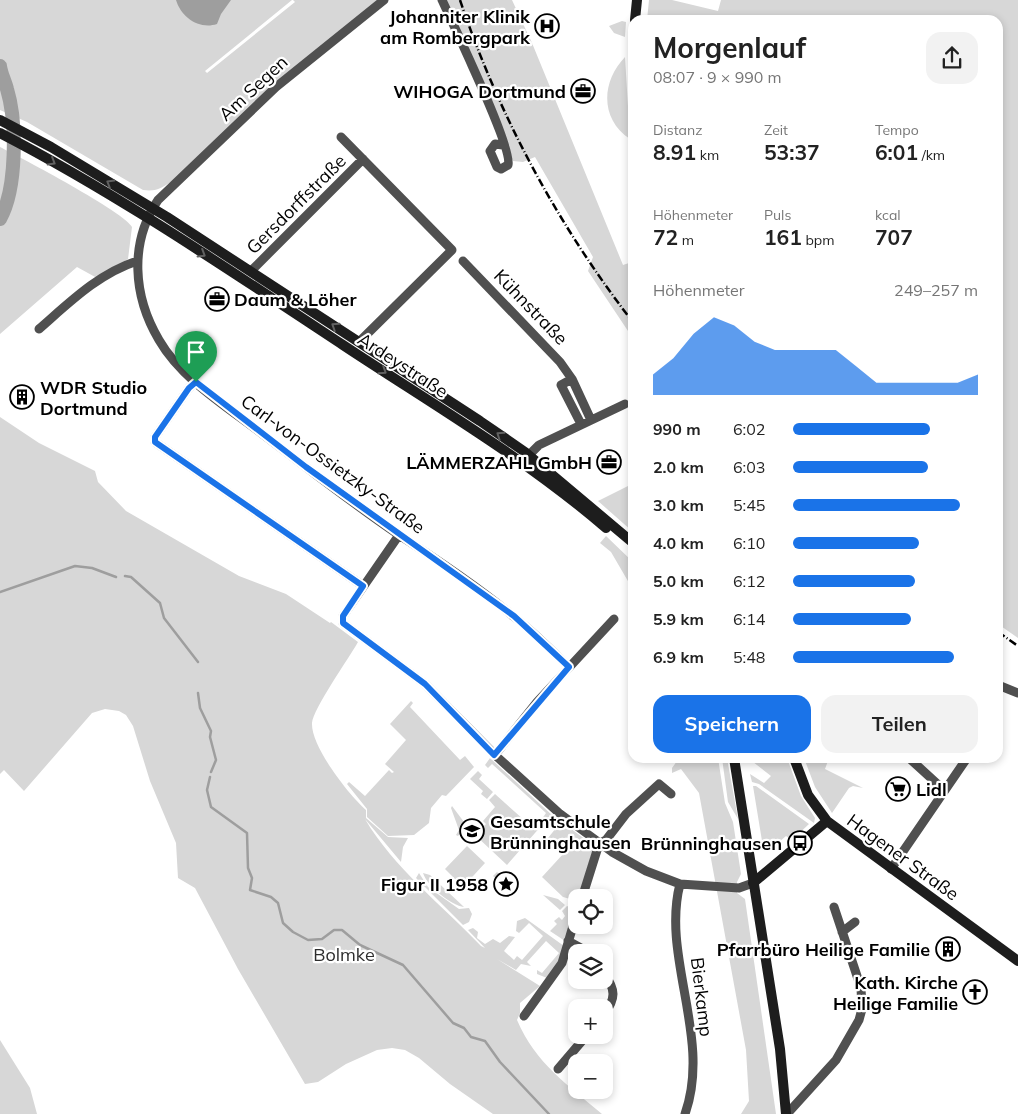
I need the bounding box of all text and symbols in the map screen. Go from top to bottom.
place label: Johanniter Klinik am Rombergpark [380,5,531,49]
hospital icon: Johanniter Klinik am Rombergpark [534,13,560,39]
text: Morgenlauf [653,30,806,65]
button: share [926,32,978,84]
street label: Am Segen [214,50,292,126]
text: 08:07 · 9 × 990 m [653,67,782,87]
office icon: WIHOGA Dortmund [570,78,596,104]
place label: WIHOGA Dortmund [393,80,566,103]
text: Distanz [653,121,702,139]
text: Zeit [764,121,788,139]
text: Tempo [875,121,919,139]
text: 8.91 [653,139,696,165]
text: 53:37 [764,139,820,165]
text: 6:01 [875,139,918,165]
text: km [696,146,719,164]
text: /km [918,146,945,164]
street label: Gersdorffstraße [241,149,351,259]
one-way arrow [46,155,55,165]
one-way arrow [107,180,116,190]
text: Höhenmeter [653,206,733,224]
text: Puls [764,206,791,224]
text: kcal [875,206,901,224]
text: 72 [653,224,678,250]
text: 161 [764,224,802,250]
text: 707 [875,224,913,250]
text: m [678,231,694,249]
text: bpm [802,231,835,249]
one-way arrow [197,248,206,257]
street label: Kühnstraße [489,264,573,350]
text: Höhenmeter [653,280,745,300]
text: 249–257 m [894,280,978,300]
office icon: Daum & Löher [204,286,230,312]
place label: Daum & Löher [234,288,357,311]
one-way arrow [331,323,340,332]
street label: Ardeystraße [354,327,452,403]
pin [175,331,217,382]
icon: arrive [182,338,210,366]
one-way arrow [377,365,386,374]
place label: WDR Studio Dortmund [40,376,147,420]
building icon: WDR Studio Dortmund [9,384,35,410]
street label: Carl-von-Ossietzky-Straße [236,389,430,539]
text: 990 m [653,419,701,439]
text: 6:02 [733,419,765,439]
one-way arrow [496,431,505,441]
office icon: LÄMMERZAHL GmbH [596,449,622,475]
place label: LÄMMERZAHL GmbH [406,451,592,474]
text: 2.0 km [653,457,704,477]
text: 6:03 [733,457,765,477]
text: 3.0 km [653,495,704,515]
text: 5:45 [733,495,765,515]
text: 4.0 km [653,533,704,553]
text: 6:10 [733,533,765,553]
text: 5.0 km [653,571,704,591]
text: 6:12 [733,571,765,591]
text: 5.9 km [653,609,704,629]
text: 6:14 [733,609,765,629]
text: 6.9 km [653,647,704,667]
text: 5:48 [733,647,765,667]
button: Speichern [653,695,811,753]
button: Teilen [821,695,978,753]
supermarket icon: Lidl [885,776,911,802]
place label: Lidl [916,778,947,801]
street label: Hagener Straße [843,809,963,905]
place label: Gesamtschule Brünninghausen [490,810,631,854]
school or university icon: Gesamtschule Brünninghausen [459,818,485,844]
bus stop icon: Brünninghausen [787,830,813,856]
place label: Brünninghausen [641,832,782,855]
place icon: Figur II 1958 [493,871,519,897]
place label: Figur II 1958 [381,873,488,896]
map controls [568,889,613,1099]
button: locate [568,889,613,934]
building icon: Pfarrbüro Heilige Familie [935,936,961,962]
place label: Pfarrbüro Heilige Familie [717,938,930,961]
park label: Bolmke [313,943,375,966]
button: layers [568,944,613,989]
street label: Bierkamp [686,956,718,1038]
place label: Kath. Kirche Heilige Familie [833,971,958,1015]
church icon: Kath. Kirche Heilige Familie [962,979,988,1005]
button: + [568,999,613,1044]
button: − [568,1054,613,1099]

